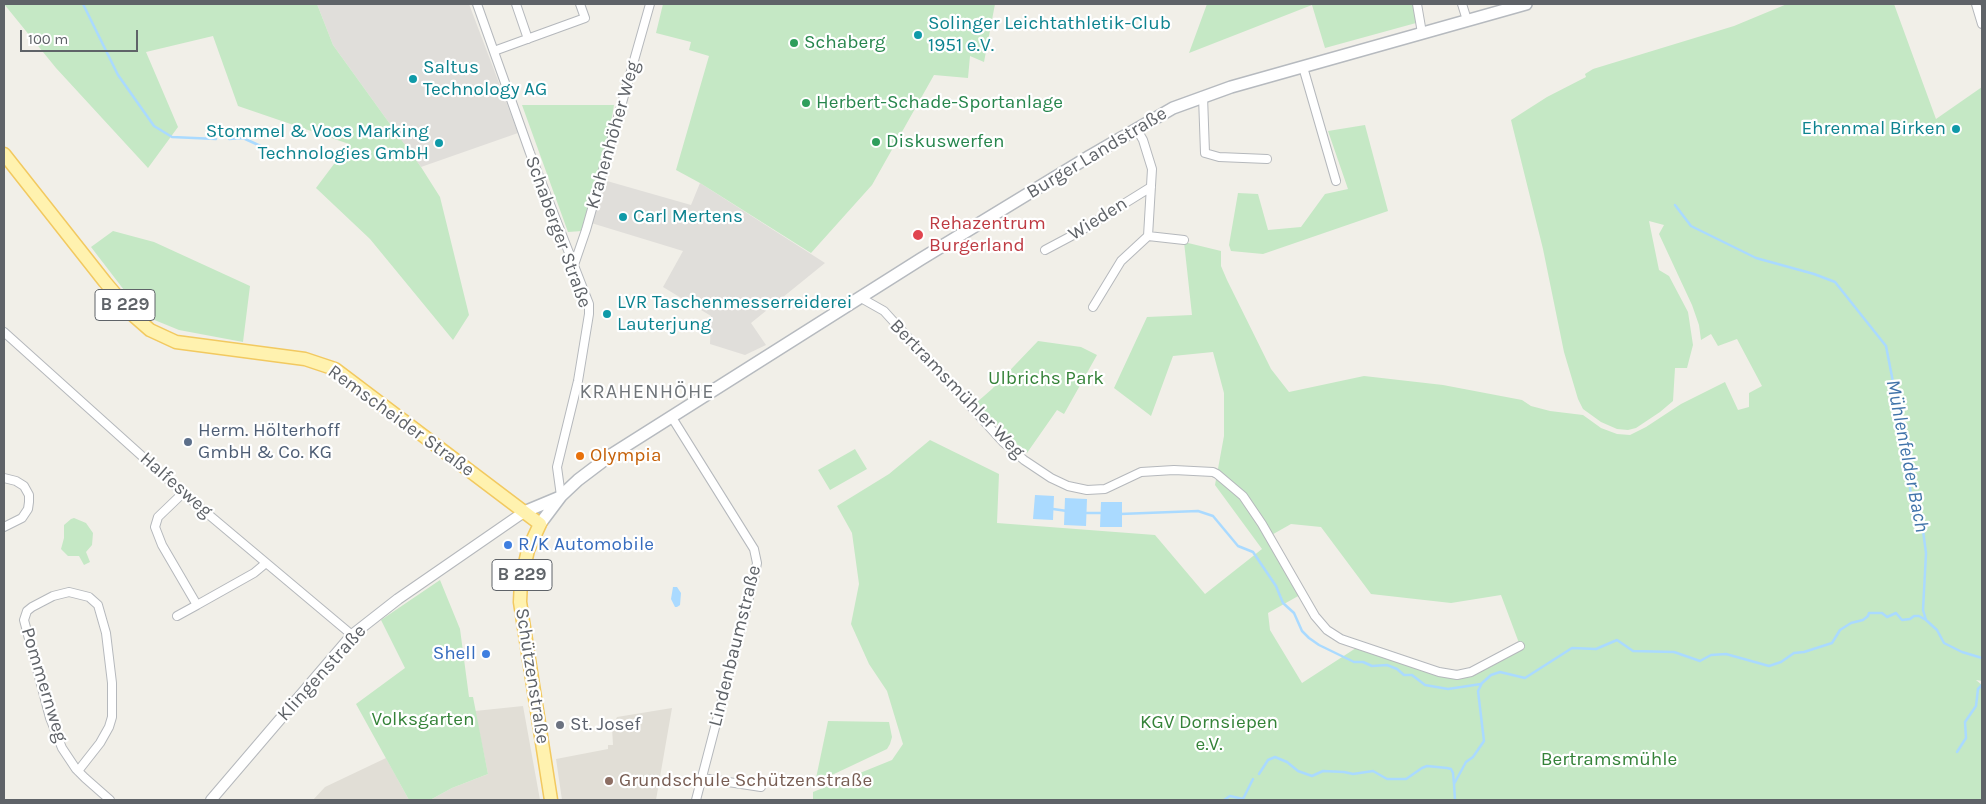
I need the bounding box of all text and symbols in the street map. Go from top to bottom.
place label: Solinger Leichtathletik-Club 1951 e.V. [928,13,1171,57]
scale bar [22,20,140,52]
marker: Solinger Leichtathletik-Club 1951 e.V. [912,29,924,41]
text: 100 m [28,30,68,48]
place label: Schaberg [804,32,886,54]
marker: Schaberg [788,37,800,49]
place label: Saltus Technology AG [423,57,547,101]
street label: Krahenhöher Weg [581,58,645,212]
marker: Saltus Technology AG [407,73,419,85]
place label: Herbert-Schade-Sportanlage [816,92,1063,114]
marker: Herbert-Schade-Sportanlage [800,97,812,109]
street label: Burger Landstraße [1023,102,1171,204]
place label: Ehrenmal Birken [1801,118,1946,140]
place label: Stommel & Voos Marking Technologies GmbH [206,121,429,165]
marker: Ehrenmal Birken [1950,123,1962,135]
place label: Diskuswerfen [886,131,1005,153]
marker: Diskuswerfen [870,136,882,148]
marker: Stommel & Voos Marking Technologies GmbH [433,137,445,149]
street label: Schaberger Straße [520,153,596,311]
street label: Wieden [1064,192,1132,246]
place label: Carl Mertens [633,206,743,228]
marker: Carl Mertens [617,211,629,223]
place label: Rehazentrum Burgerland [929,213,1046,257]
marker: Rehazentrum Burgerland [911,228,925,242]
road number: B 229 [95,290,155,320]
place label: LVR Taschenmesserreiderei Lauterjung [617,292,852,336]
marker: LVR Taschenmesserreiderei Lauterjung [601,308,613,320]
street label: Bertramsmühler Weg [885,315,1029,463]
street label: Remscheider Straße [323,360,479,482]
park label: Ulbrichs Park [988,368,1104,390]
water label: Mühlenfelder Bach [1880,378,1934,534]
district label: KRAHENHÖHE [578,380,716,404]
place label: Herm. Hölterhoff GmbH & Co. KG [198,420,340,464]
marker: Herm. Hölterhoff GmbH & Co. KG [182,436,194,448]
place label: Olympia [590,445,661,467]
street label: Halfesweg [135,447,217,523]
marker: Olympia [574,450,586,462]
place label: R/K Automobile [518,534,654,556]
marker: R/K Automobile [502,539,514,551]
road number: B 229 [492,560,552,590]
street label: Lindenbaumstraße [704,563,766,729]
street label: Schützenstraße [510,606,554,746]
street label: Klingenstraße [273,620,371,726]
street label: Pommernweg [16,625,72,745]
place label: Shell [433,643,476,665]
marker: Shell [480,648,492,660]
park label: Volksgarten [372,709,474,731]
park label: KGV Dornsiepen e.V. [1140,712,1278,756]
place label: St. Josef [570,714,641,736]
marker: St. Josef [554,719,566,731]
park label: Bertramsmühle [1541,749,1677,771]
place label: Grundschule Schützenstraße [619,770,872,792]
marker: Grundschule Schützenstraße [603,775,615,787]

